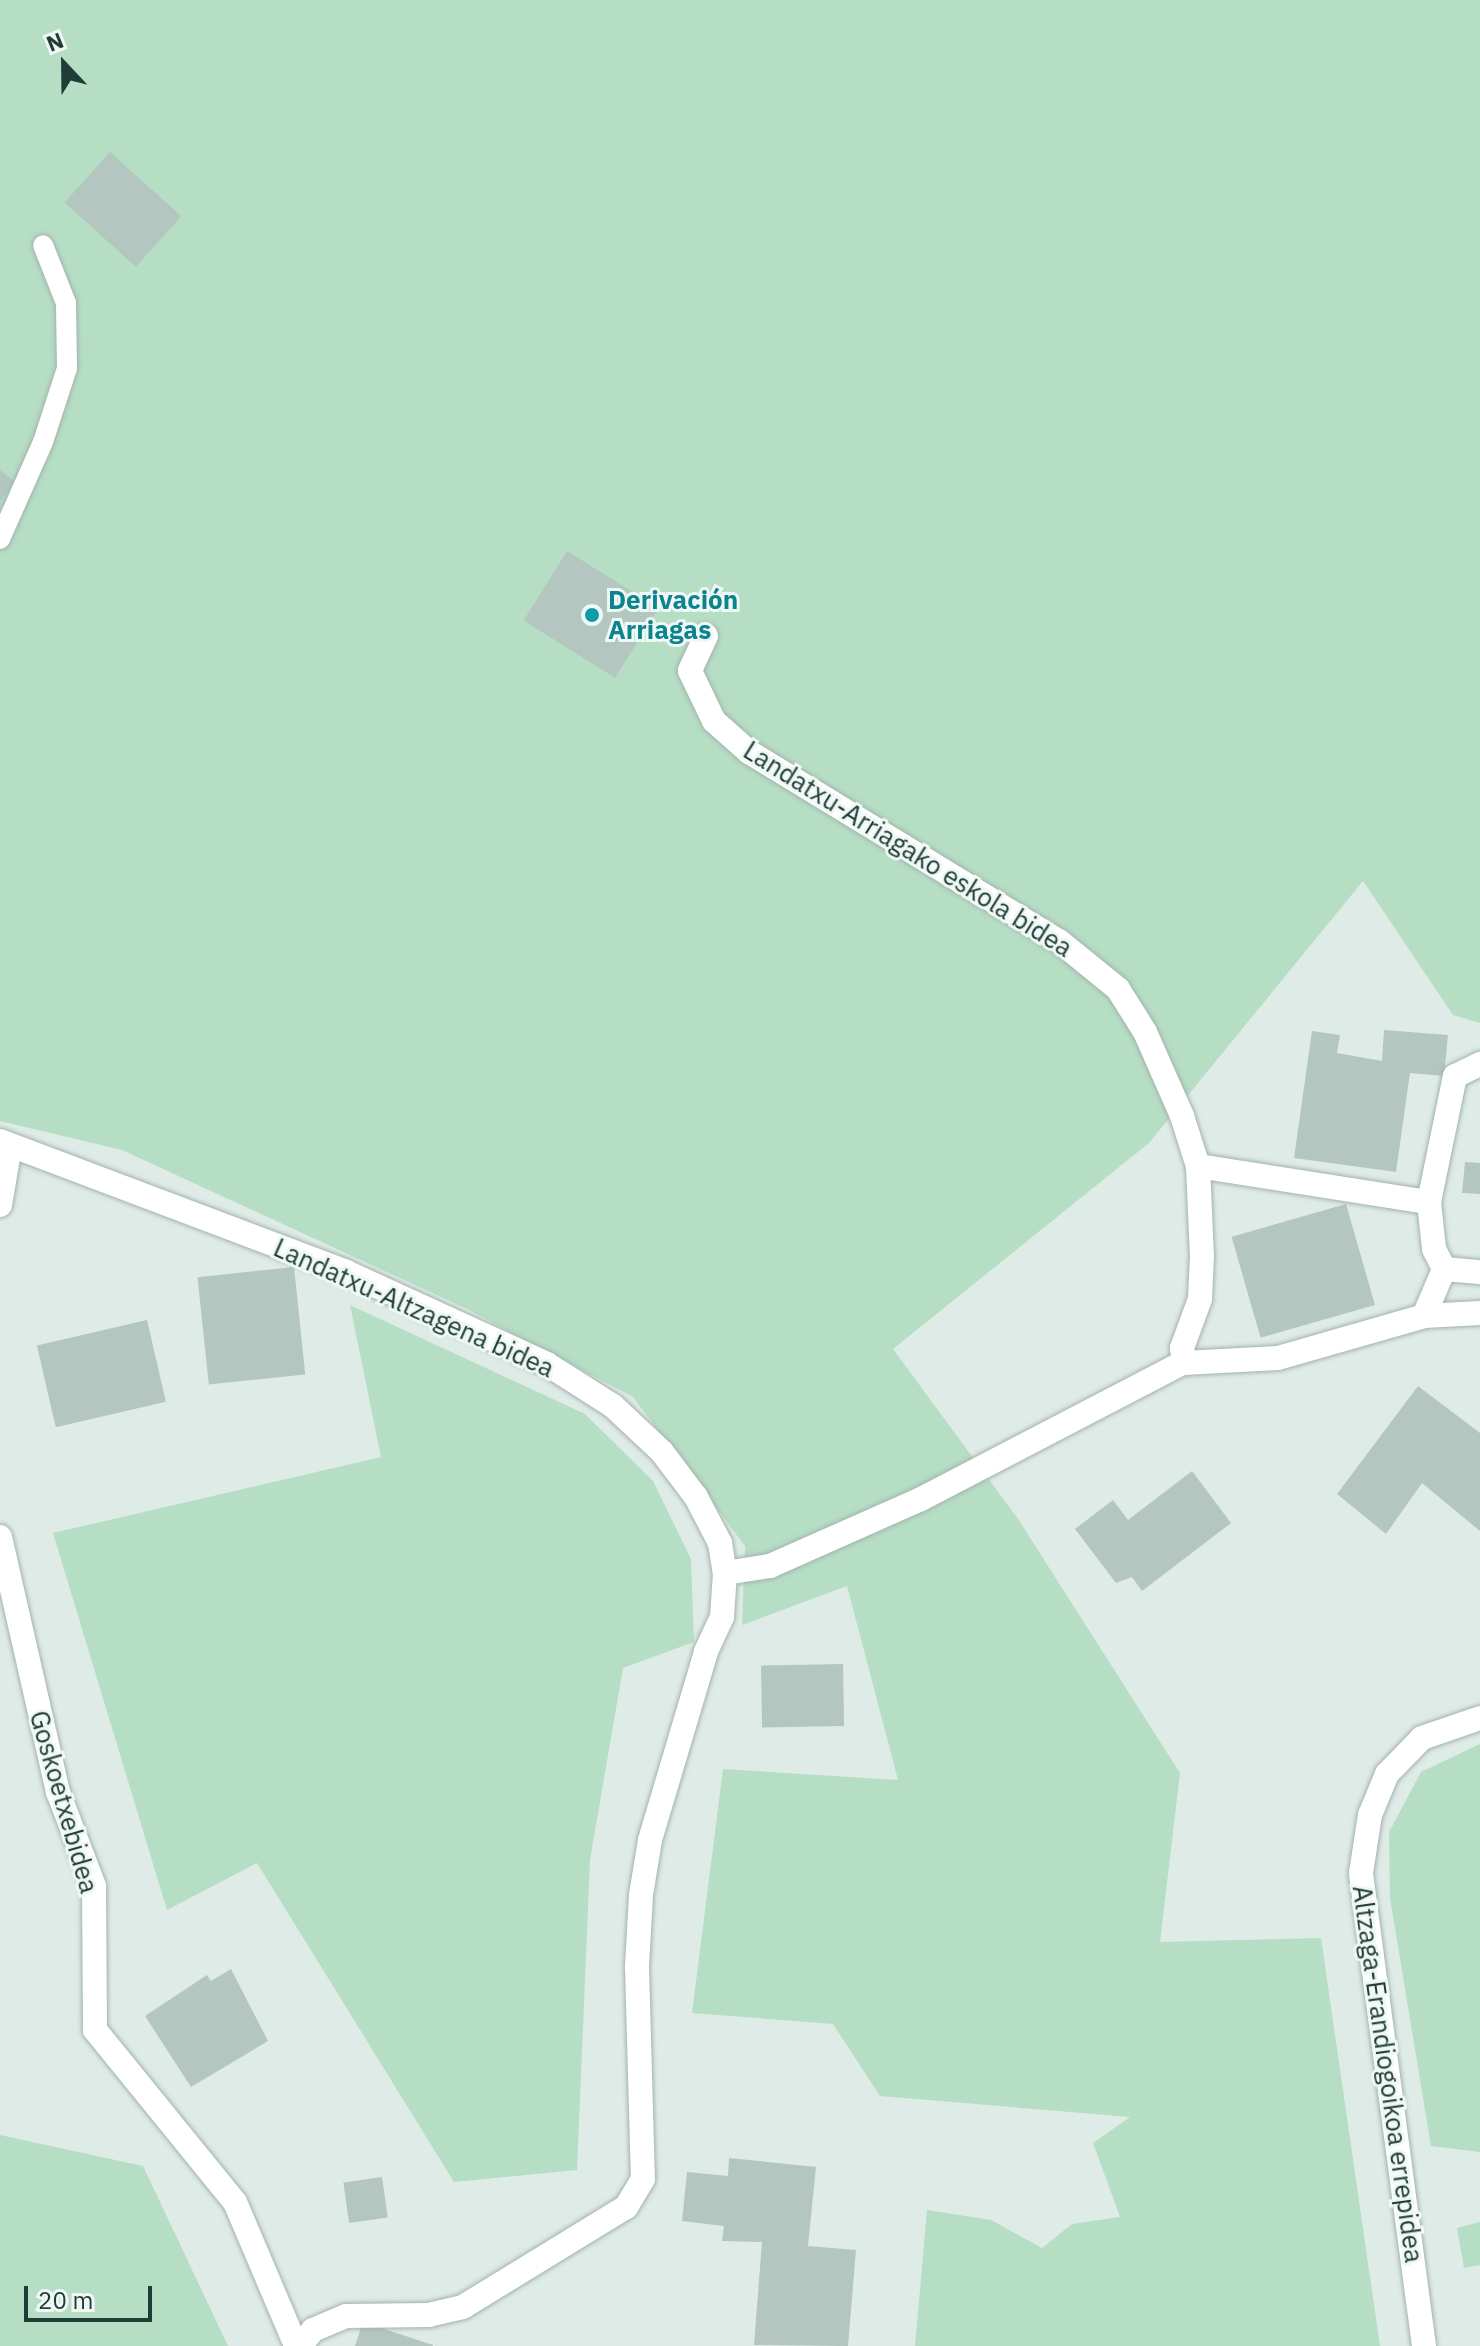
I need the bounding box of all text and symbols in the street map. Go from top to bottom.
north arrow [24,24,104,104]
text: N [42,25,68,58]
place label: Derivación Arriagas [608,584,738,646]
marker: Derivación Arriagas [583,606,601,624]
street label: Landatxu-Arriagako eskola bidea [738,735,1078,963]
street label: Landatxu-Altzagena bidea [269,1232,559,1384]
street label: Goskoetxebidea [23,1707,105,1897]
street label: Altzaga-Erandiogoikoa errepidea [1346,1883,1430,2265]
scale bar [28,2270,156,2320]
text: 20 m [38,2284,93,2316]

